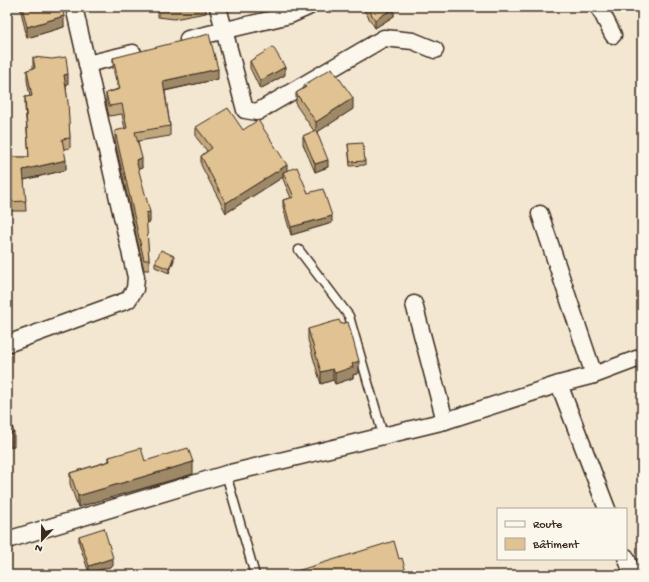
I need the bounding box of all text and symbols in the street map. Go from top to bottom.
legend [497,508,627,560]
text: Route [533,519,563,533]
north arrow [22,520,62,560]
text: Bâtiment [532,539,580,553]
text: N [33,541,45,554]

